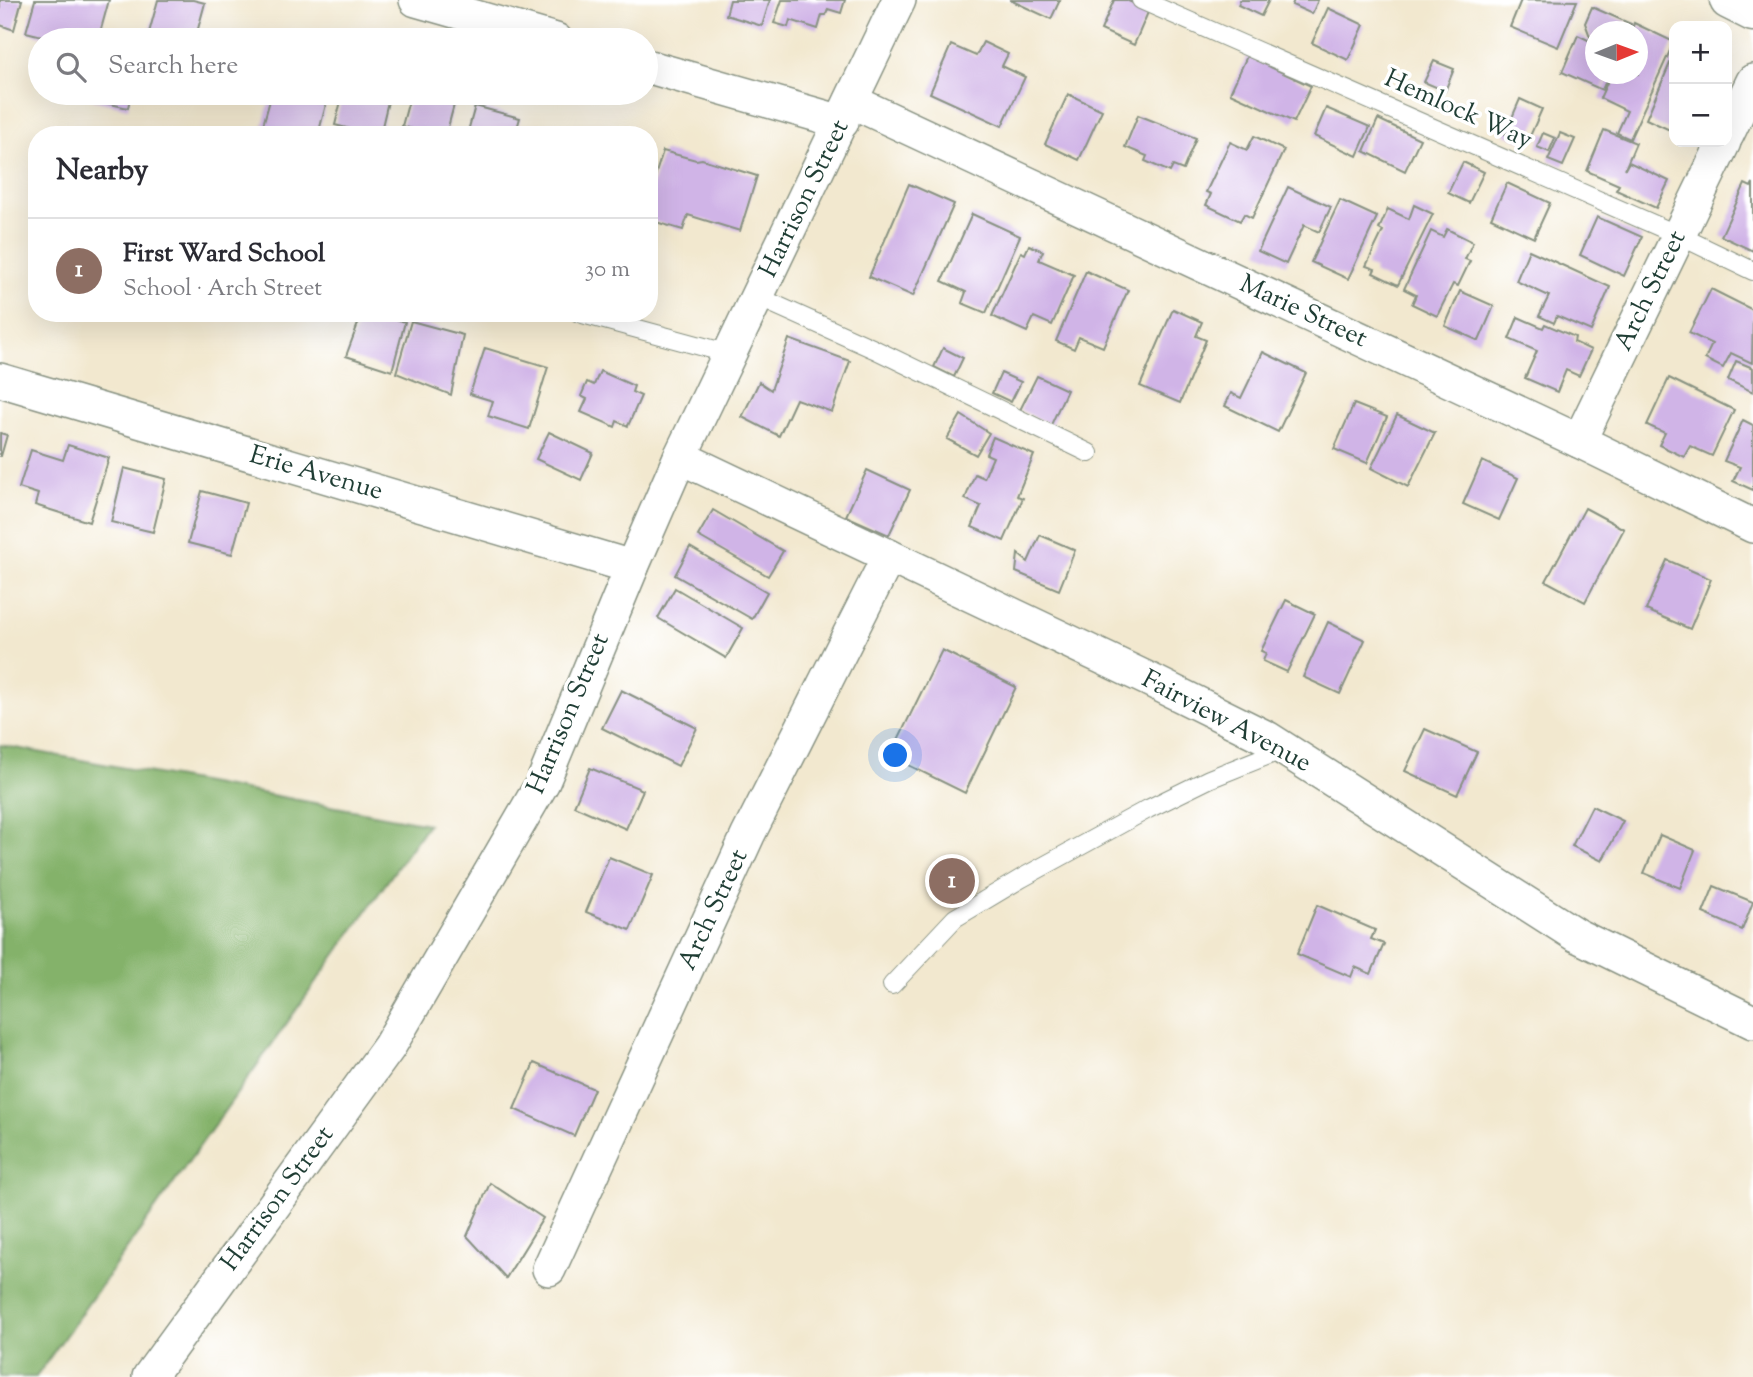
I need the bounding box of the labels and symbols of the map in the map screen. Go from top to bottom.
north arrow [1585,21,1648,84]
street label: Hemlock Way [1378,61,1538,159]
street label: Harrison Street [751,114,859,284]
street label: Arch Street [1606,224,1696,357]
street label: Marie Street [1233,266,1373,358]
street label: Erie Avenue [245,437,387,511]
street label: Harrison Street [518,628,620,800]
street label: Fairview Avenue [1135,662,1317,782]
your location [878,738,912,772]
street label: Arch Street [670,843,758,977]
pin: 1 [929,855,975,907]
street label: Harrison Street [213,1119,343,1279]

